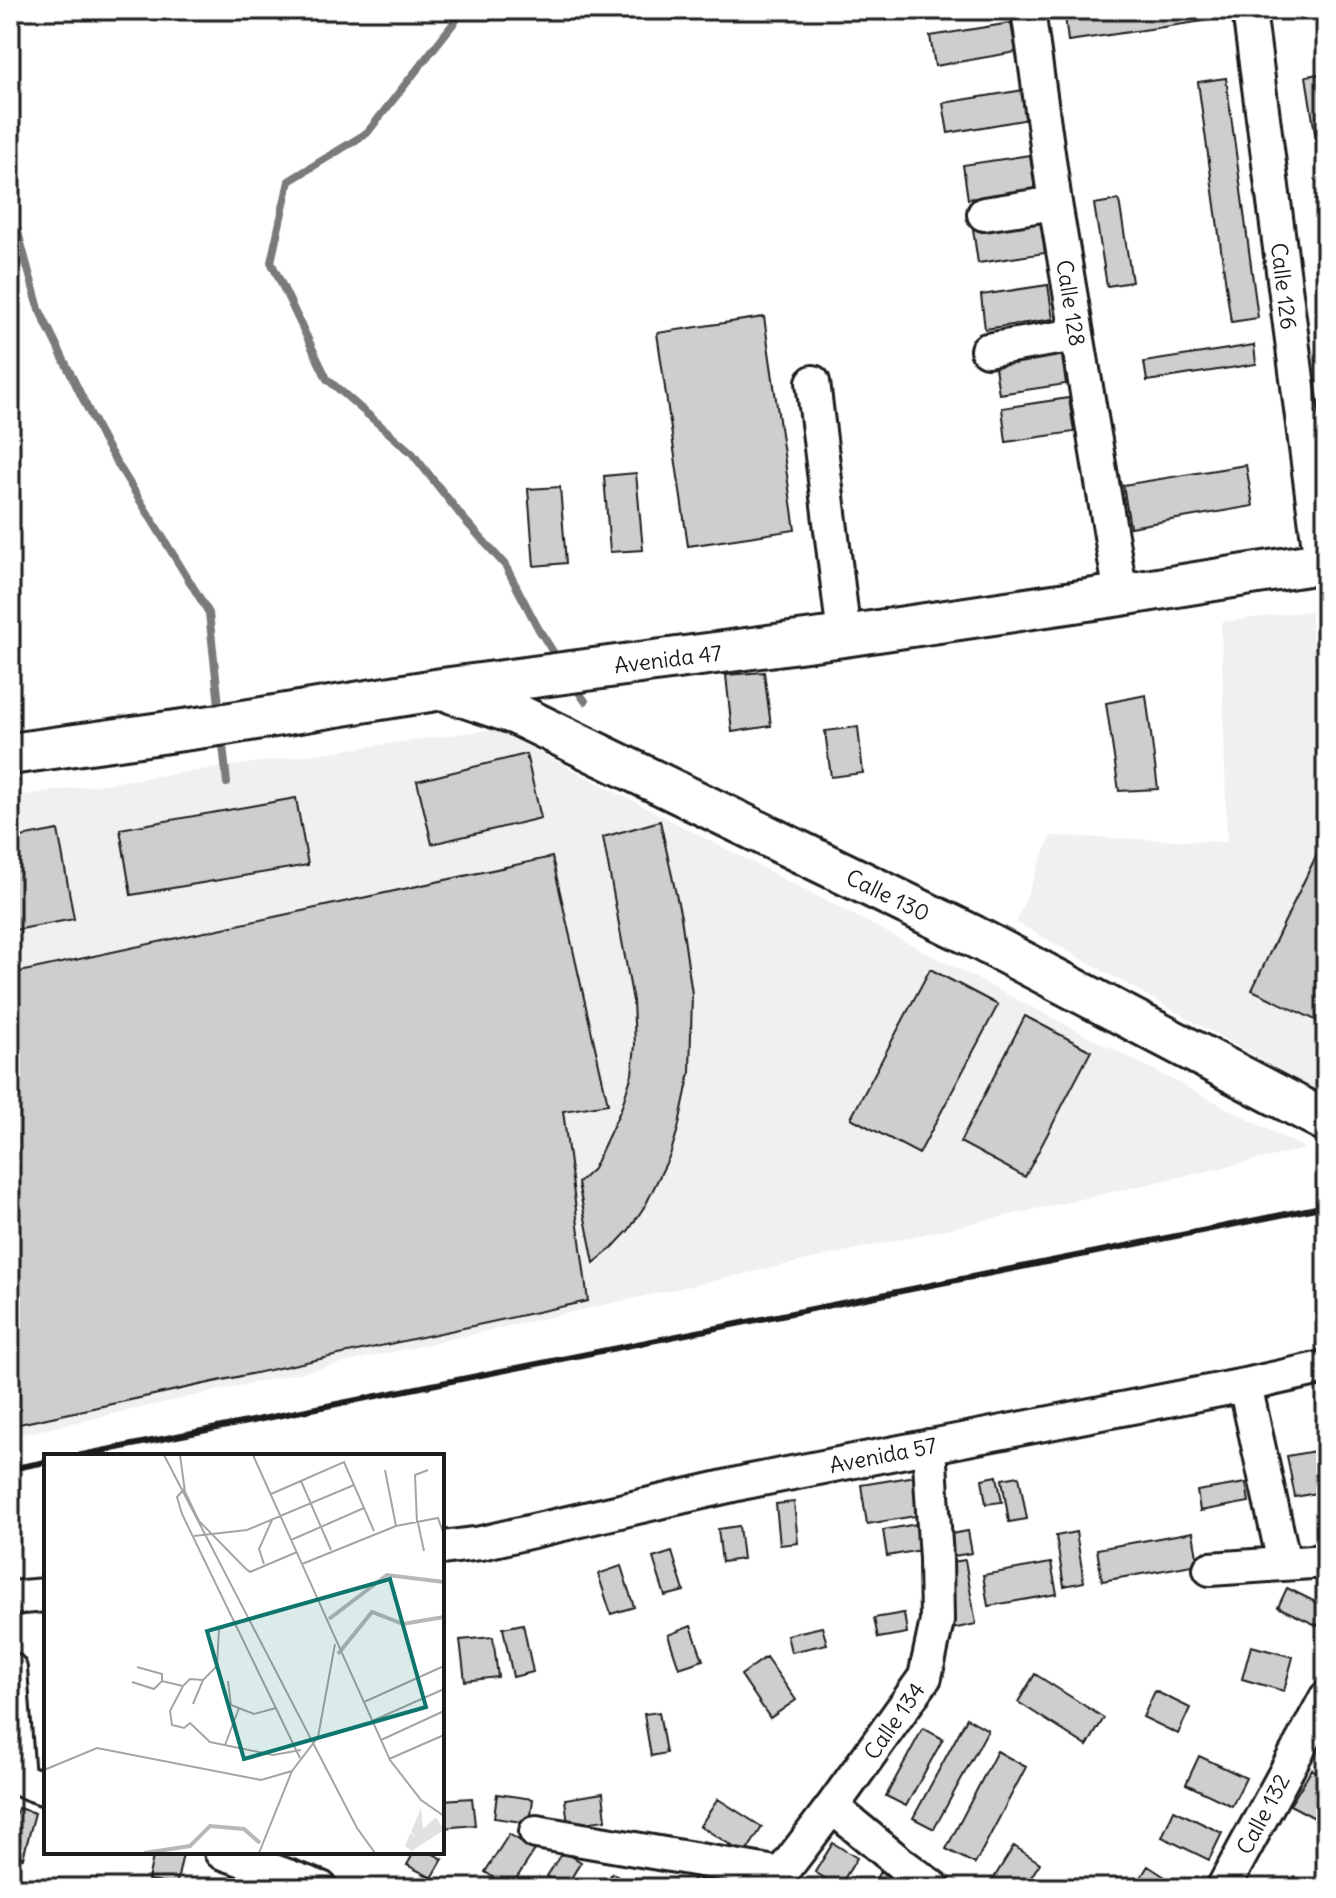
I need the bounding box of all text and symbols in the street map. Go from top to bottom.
street label: Calle 126 [1265,241,1303,331]
street label: Calle 128 [1050,258,1092,348]
street label: Avenida 47 [613,638,724,679]
street label: Calle 130 [842,863,934,927]
street label: Avenida 57 [827,1431,939,1479]
inset map [44,1454,444,1854]
street label: Calle 134 [857,1677,931,1765]
street label: Calle 132 [1230,1769,1296,1859]

